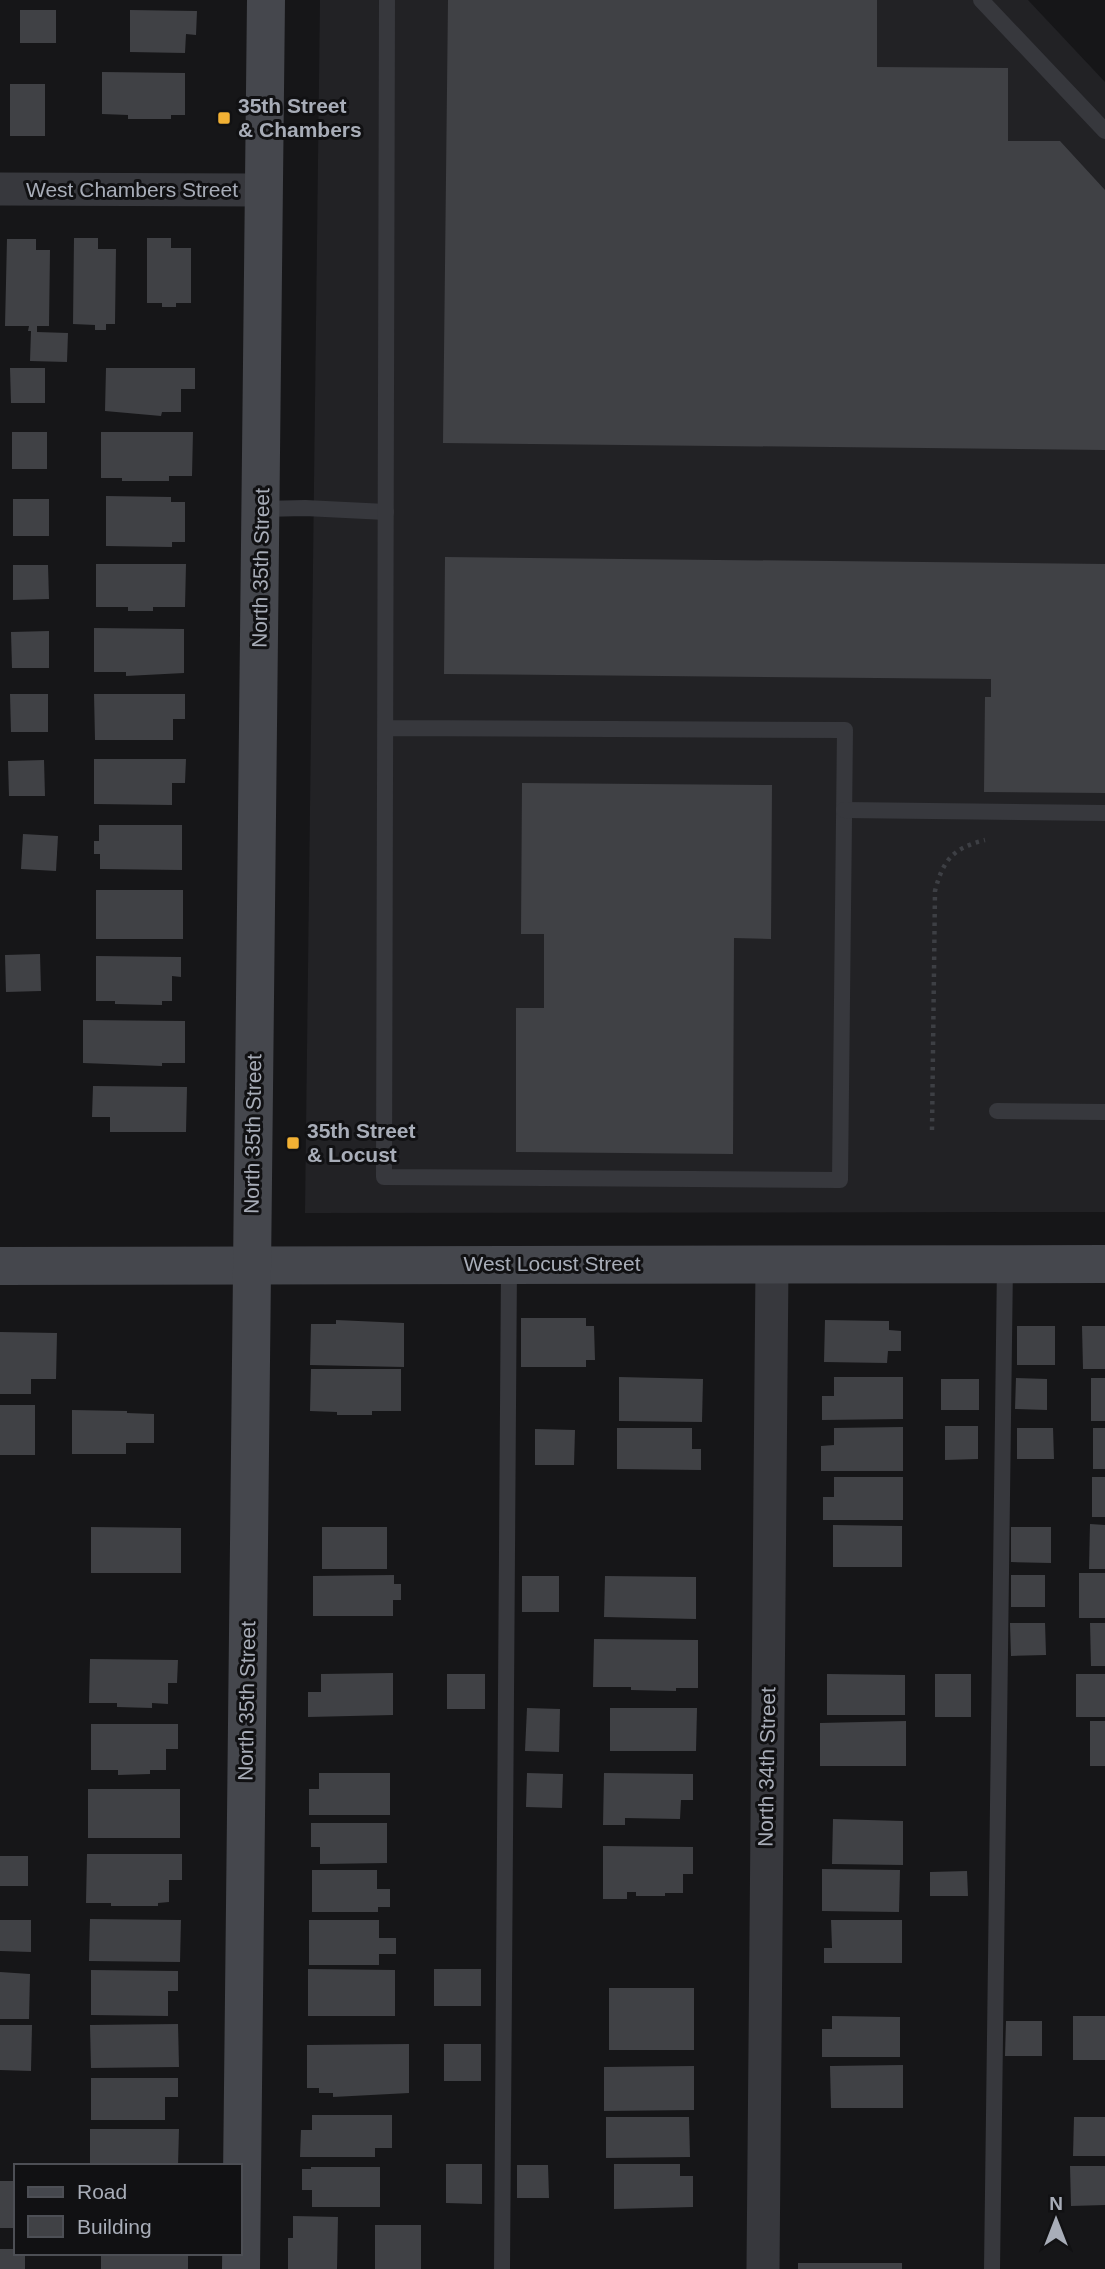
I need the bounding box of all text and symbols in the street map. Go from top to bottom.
place label: 35th Street & Chambers [238,94,362,141]
marker: 35th Street & Chambers [216,110,232,126]
street label: West Chambers Street [26,178,238,201]
street label: North 35th Street [248,488,273,648]
street label: North 35th Street [240,1054,265,1214]
place label: 35th Street & Locust [307,1119,416,1166]
marker: 35th Street & Locust [285,1135,301,1151]
street label: West Locust Street [463,1252,641,1275]
street label: North 35th Street [234,1621,259,1781]
street label: North 34th Street [754,1687,779,1847]
legend [14,2164,242,2255]
text: Road [77,2180,127,2203]
north arrow [1021,2185,1091,2255]
text: N [1049,2193,1063,2214]
text: Building [77,2215,152,2238]

